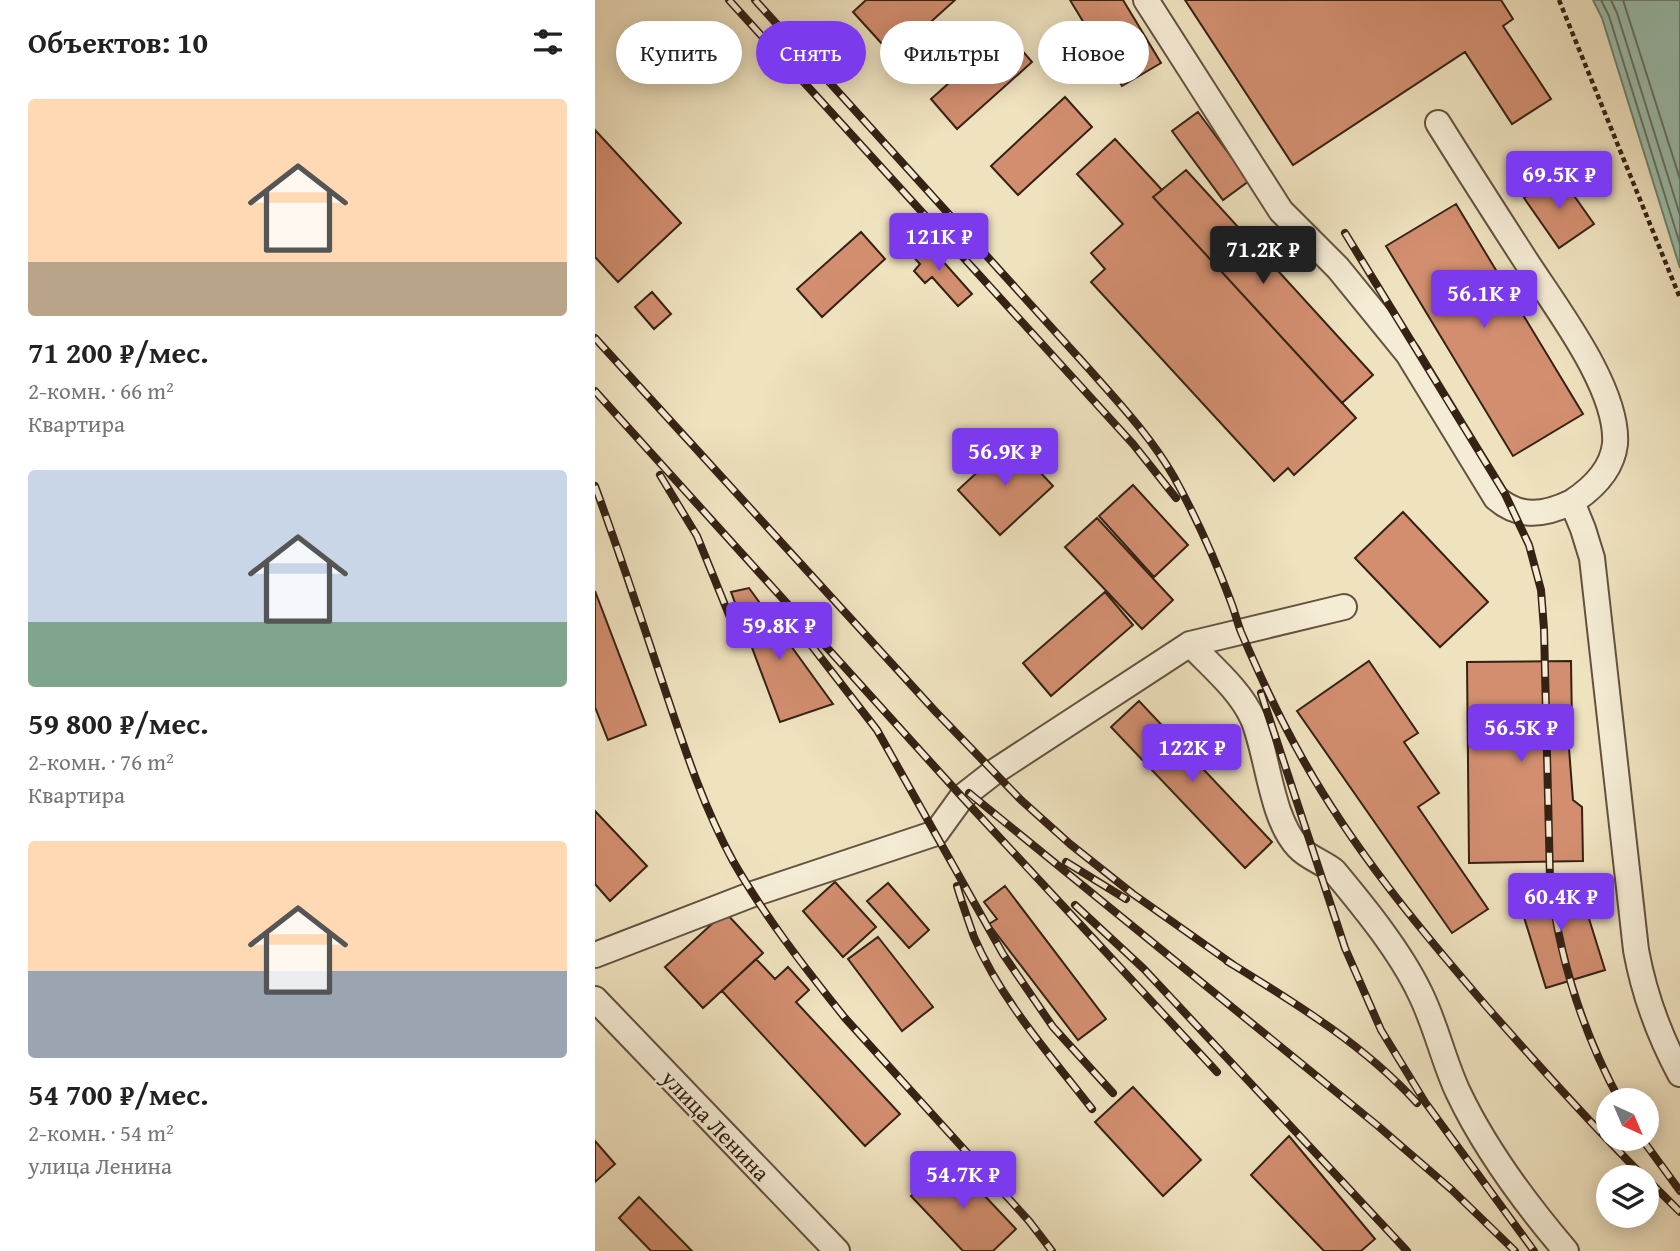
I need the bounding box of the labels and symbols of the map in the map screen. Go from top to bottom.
pin: 69.5K ₽ [1494,152,1624,211]
pin: 121K ₽ [882,214,996,273]
pin: 71.2K ₽ [1198,226,1328,286]
pin: 56.1K ₽ [1419,270,1549,330]
pin: 56.9K ₽ [940,428,1070,488]
pin: 59.8K ₽ [714,602,844,662]
pin: 56.5K ₽ [1456,704,1586,764]
pin: 122K ₽ [1135,724,1249,784]
pin: 60.4K ₽ [1496,874,1626,933]
street label: улица Ленина [653,1061,778,1188]
north arrow [1596,1088,1659,1152]
pin: 54.7K ₽ [898,1152,1028,1211]

